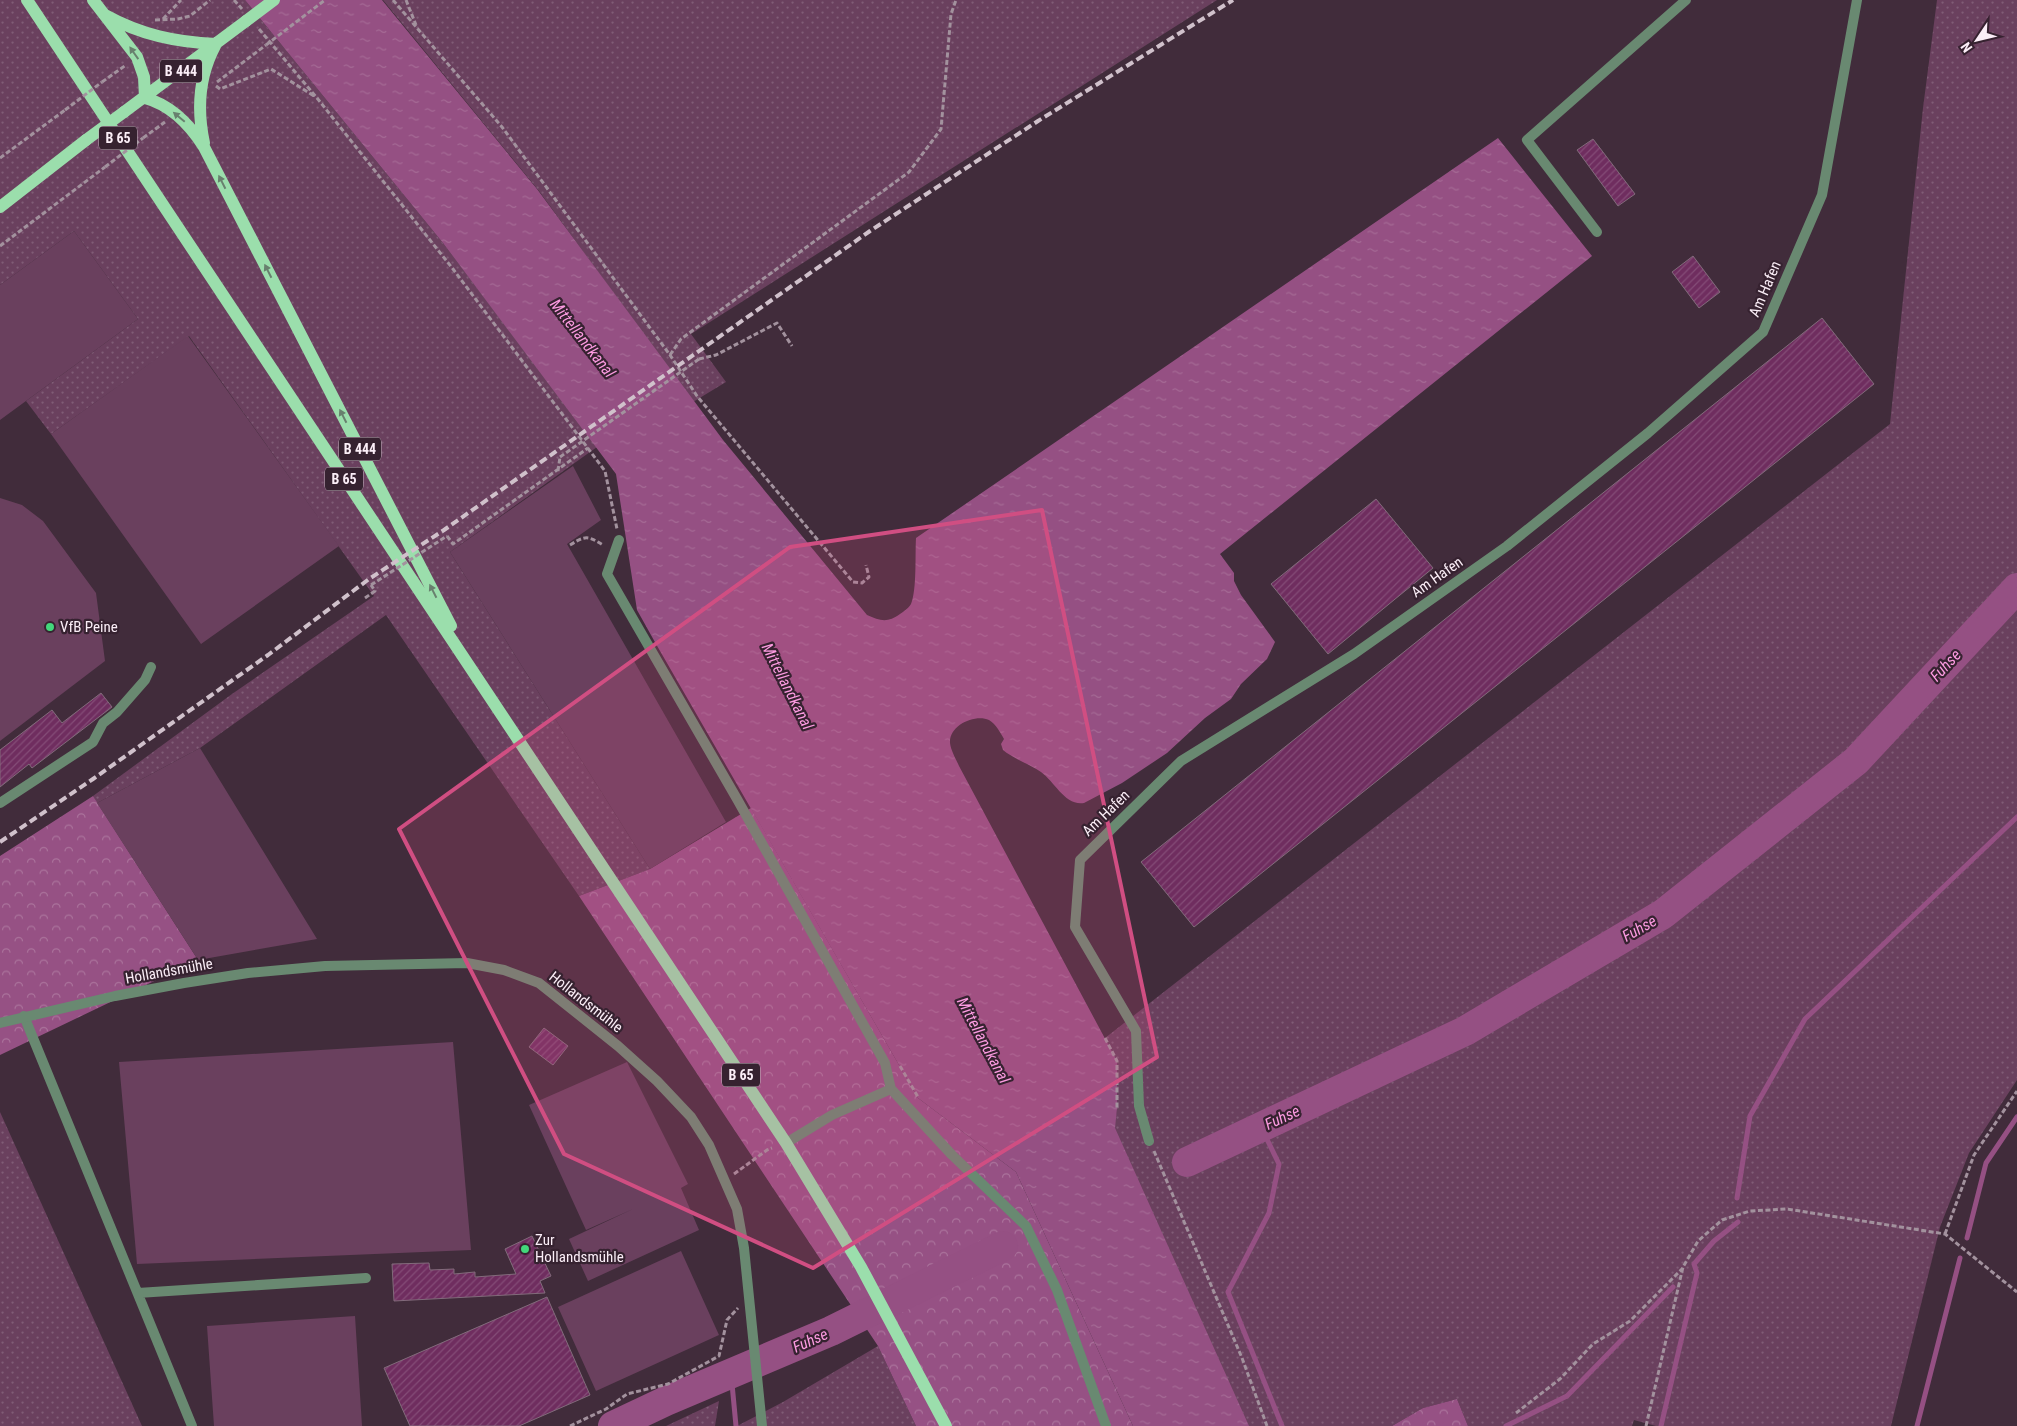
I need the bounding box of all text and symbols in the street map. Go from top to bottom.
north arrow [1952,15,2002,65]
text: N [1957,39,1975,56]
one-way arrow [129,46,139,60]
road number: B 444 [160,59,202,82]
one-way arrow [173,111,186,122]
road number: B 65 [99,126,137,150]
one-way arrow [218,175,226,189]
street label: Am Hafen [1745,258,1785,320]
one-way arrow [264,264,272,278]
water label: Mittellandkanal [546,295,619,382]
one-way arrow [339,408,347,423]
road number: B 444 [339,438,381,460]
road number: B 65 [325,468,363,490]
street label: Am Hafen [1408,553,1466,601]
one-way arrow [429,584,437,599]
place label: VfB Peine [60,618,118,636]
marker: VfB Peine [44,621,56,633]
water label: Mittellandkanal [758,640,818,733]
water label: Fuhse [1926,645,1965,685]
street label: Am Hafen [1079,786,1133,840]
water label: Fuhse [1619,911,1660,946]
street label: Hollandsmühle [124,954,214,988]
street label: Hollandsmühle [546,968,626,1036]
water label: Mittellandkanal [953,994,1014,1087]
road number: B 65 [722,1064,760,1086]
water label: Fuhse [1262,1101,1303,1134]
place label: Zur Hollandsmühle [535,1231,624,1266]
marker: Zur Hollandsmühle [519,1243,531,1255]
water label: Fuhse [790,1324,831,1357]

